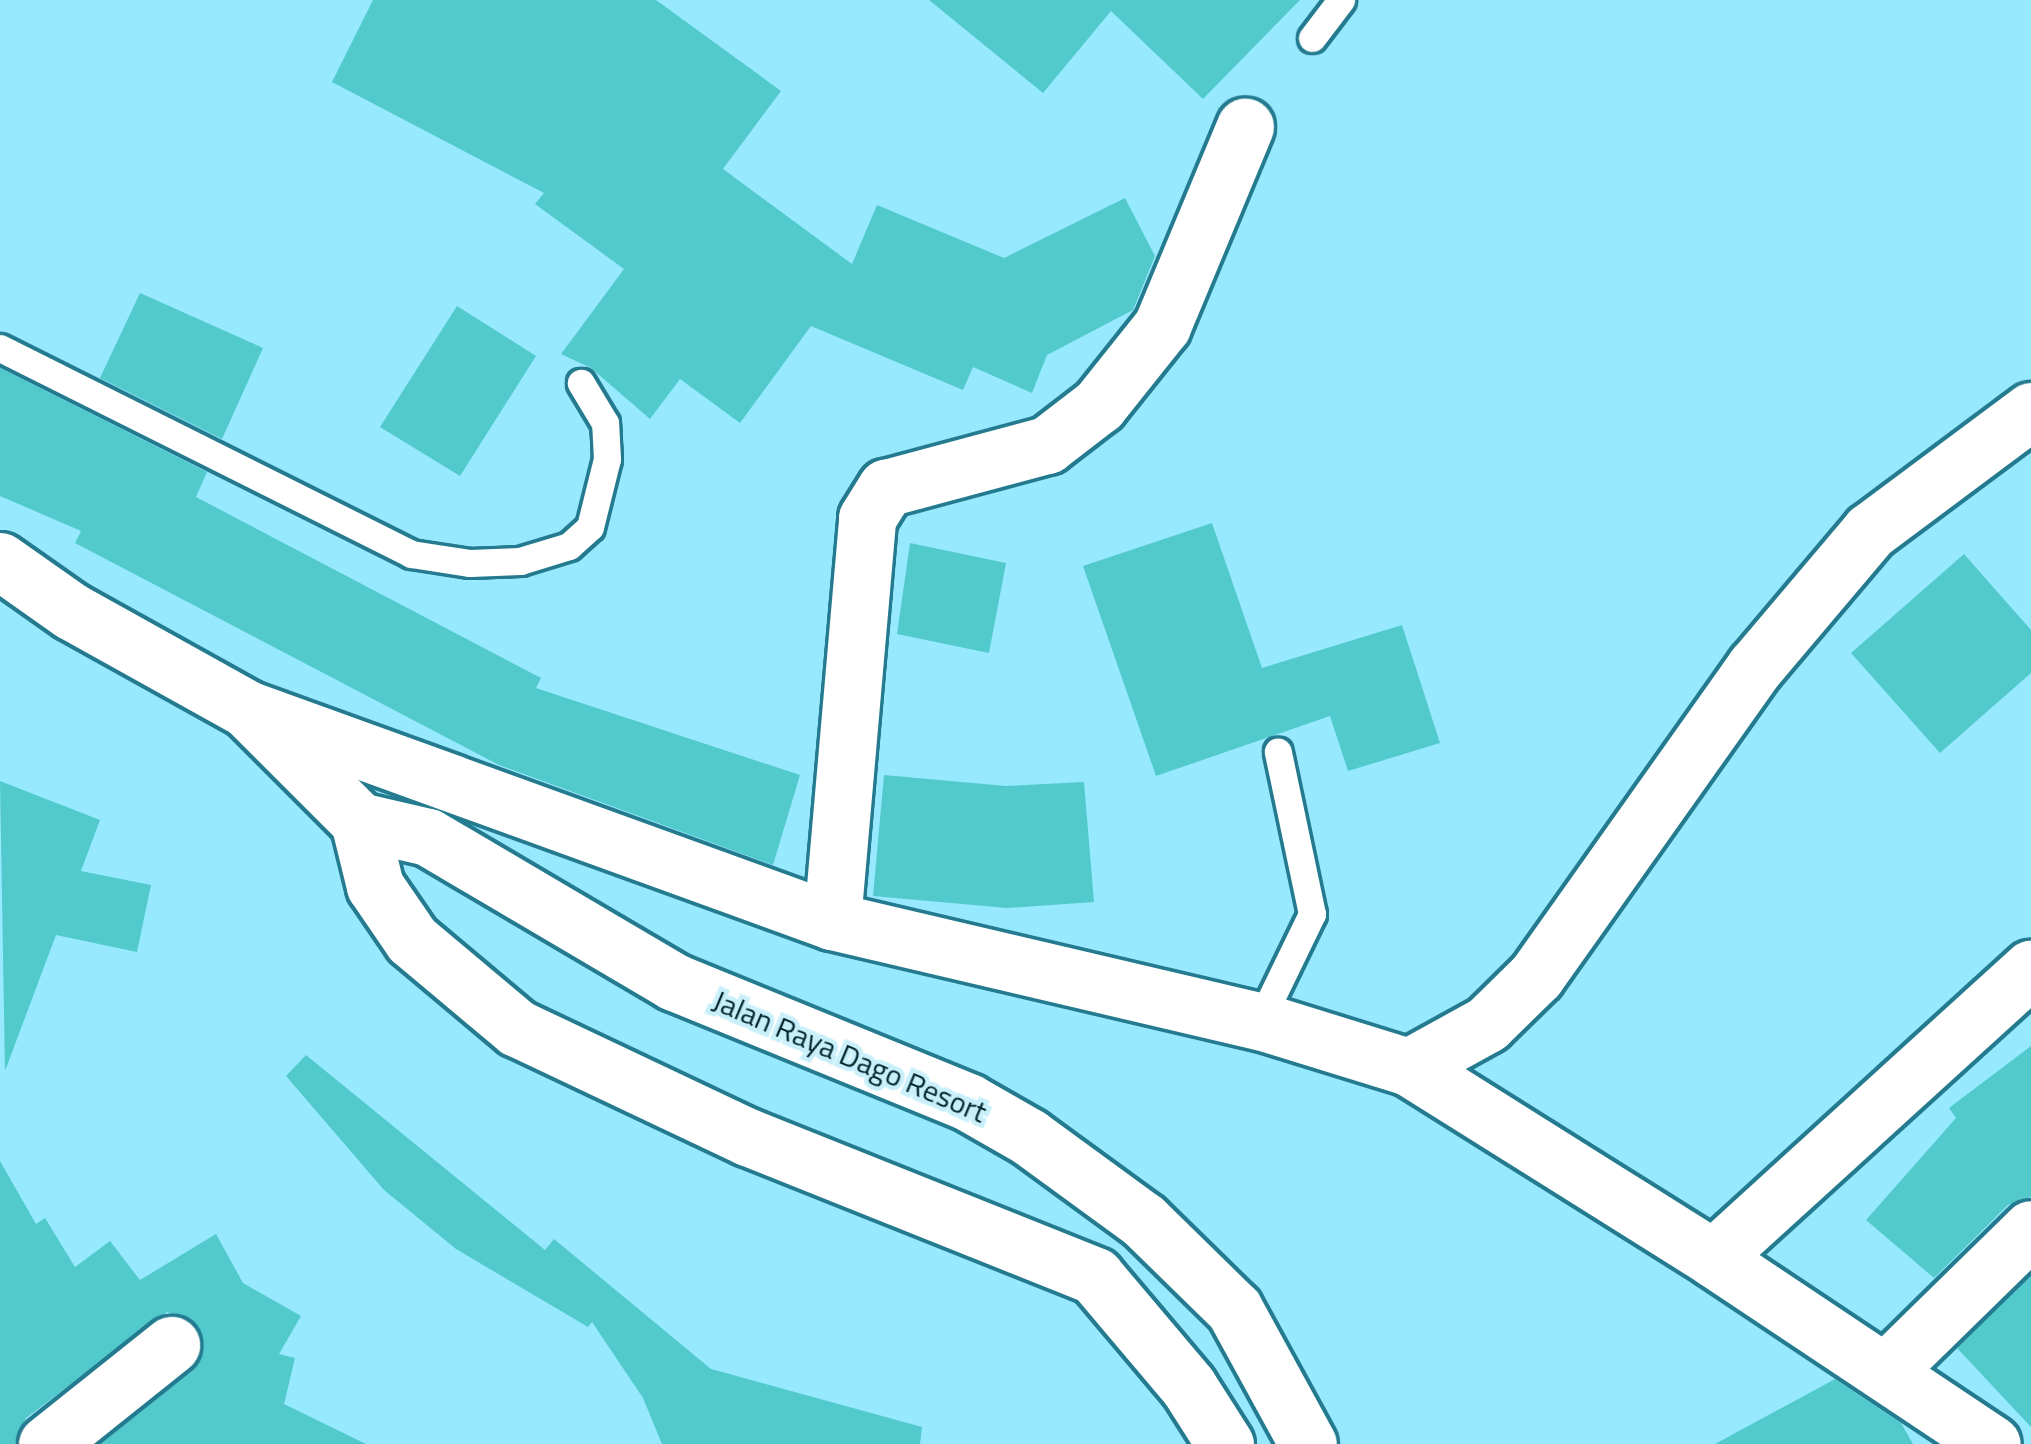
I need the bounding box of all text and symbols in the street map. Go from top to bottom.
street label: Jalan Raya Dago Resort [708,982,992,1130]

